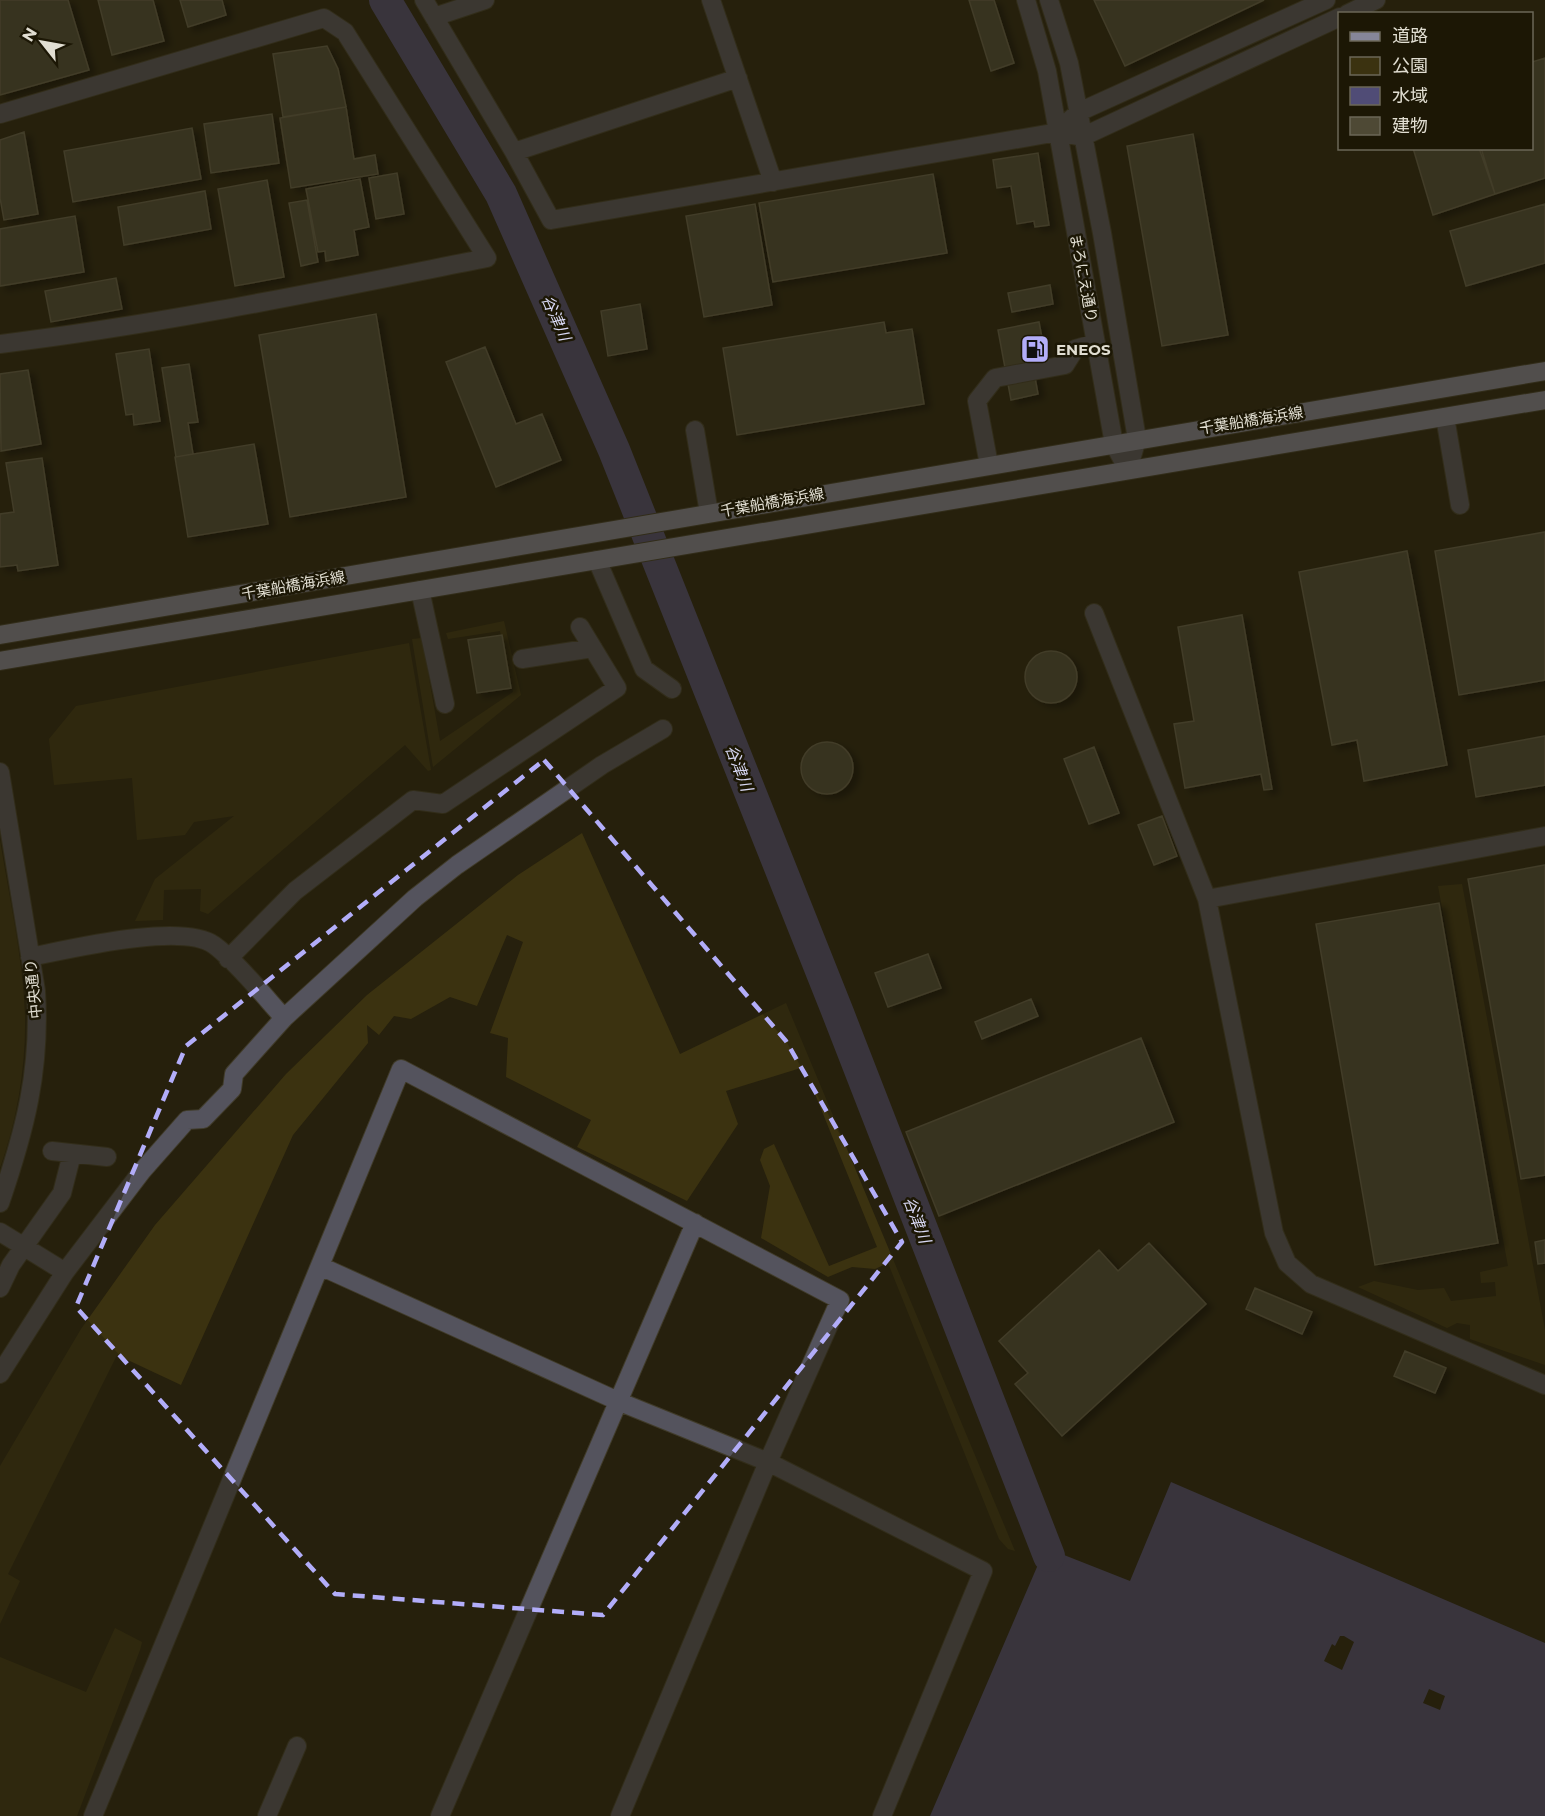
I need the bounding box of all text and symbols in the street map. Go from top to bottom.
north arrow [12,12,72,72]
legend [1338,12,1533,150]
text: N [18,24,41,45]
text: 道路 [1392,25,1428,47]
text: 公園 [1392,55,1428,77]
text: 水域 [1392,85,1428,107]
text: 建物 [1392,115,1428,137]
street label: まろにえ通り [1066,232,1102,324]
water label: 谷津川 [538,292,575,346]
fuel station icon: ENEOS [1019,333,1051,365]
place label: ENEOS [1056,340,1111,359]
street label: 千葉船橋海浜線 [1198,402,1304,438]
street label: 千葉船橋海浜線 [719,484,825,520]
street label: 千葉船橋海浜線 [240,567,346,603]
water label: 谷津川 [722,742,757,796]
street label: 中央通り [20,958,46,1020]
water label: 谷津川 [900,1194,935,1248]

